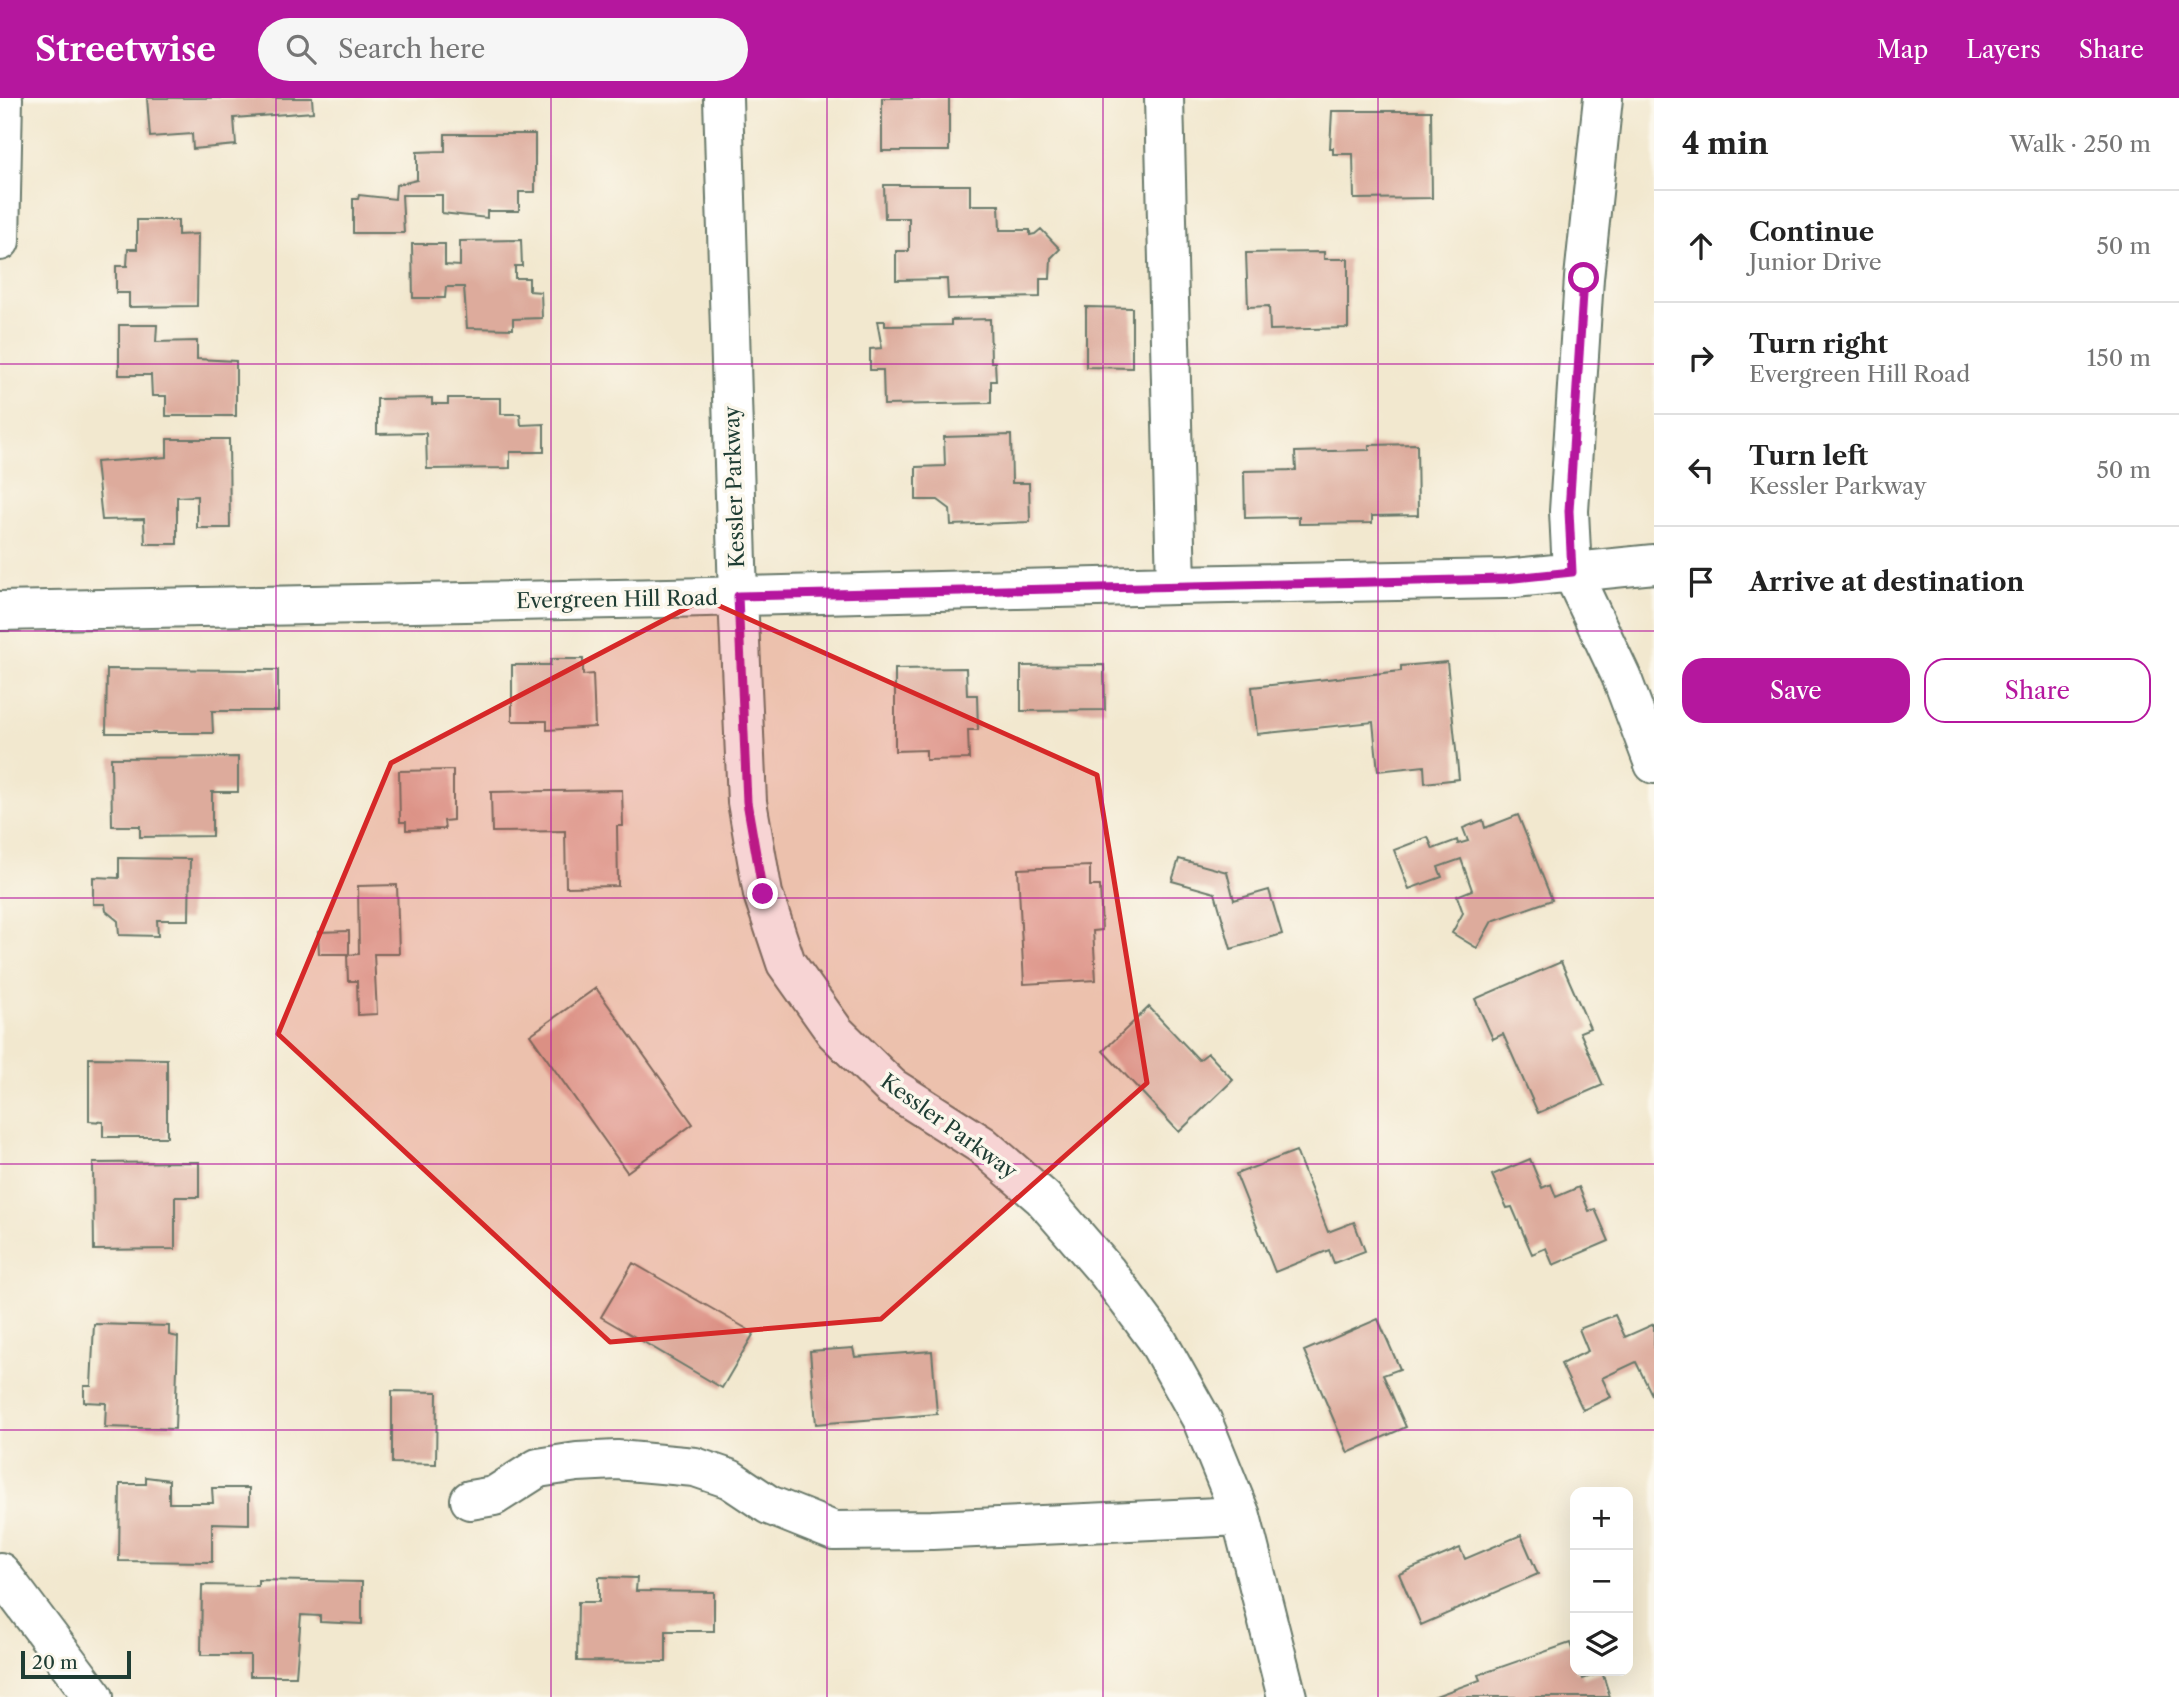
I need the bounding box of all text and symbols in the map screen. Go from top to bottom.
search box [258,18,748,81]
text: Streetwise [35,29,216,70]
icon: search [282,30,320,68]
text: Search here [338,33,485,65]
text: Map [1877,35,1928,64]
text: Layers [1966,35,2041,64]
text: Share [2079,35,2144,64]
text: 4 min [1682,125,1768,162]
text: Walk · 250 m [2010,130,2151,158]
text: Continue [1749,216,1874,248]
icon: ahead [1682,227,1720,265]
text: 50 m [2096,232,2151,260]
text: Junior Drive [1749,248,1882,276]
route start [1568,262,1599,293]
text: Turn right [1749,328,1888,360]
icon: right [1682,339,1720,377]
text: 150 m [2087,344,2151,372]
text: Evergreen Hill Road [1749,360,1970,388]
street label: Kessler Parkway [719,405,749,568]
text: Turn left [1749,440,1868,472]
icon: left [1682,451,1720,489]
text: 50 m [2096,456,2151,484]
text: Kessler Parkway [1749,472,1926,500]
icon: arrive [1682,563,1720,601]
text: Arrive at destination [1749,566,2024,598]
street label: Evergreen Hill Road [516,585,718,613]
button: Save [1682,658,1910,723]
button: Share [1924,658,2151,723]
route end [747,878,778,909]
street label: Kessler Parkway [876,1068,1022,1184]
map controls [1570,1487,1633,1676]
button: + [1570,1487,1633,1550]
button: − [1570,1550,1633,1613]
button: layers [1570,1613,1633,1676]
scale bar [21,1648,131,1680]
text: 20 m [32,1651,78,1674]

